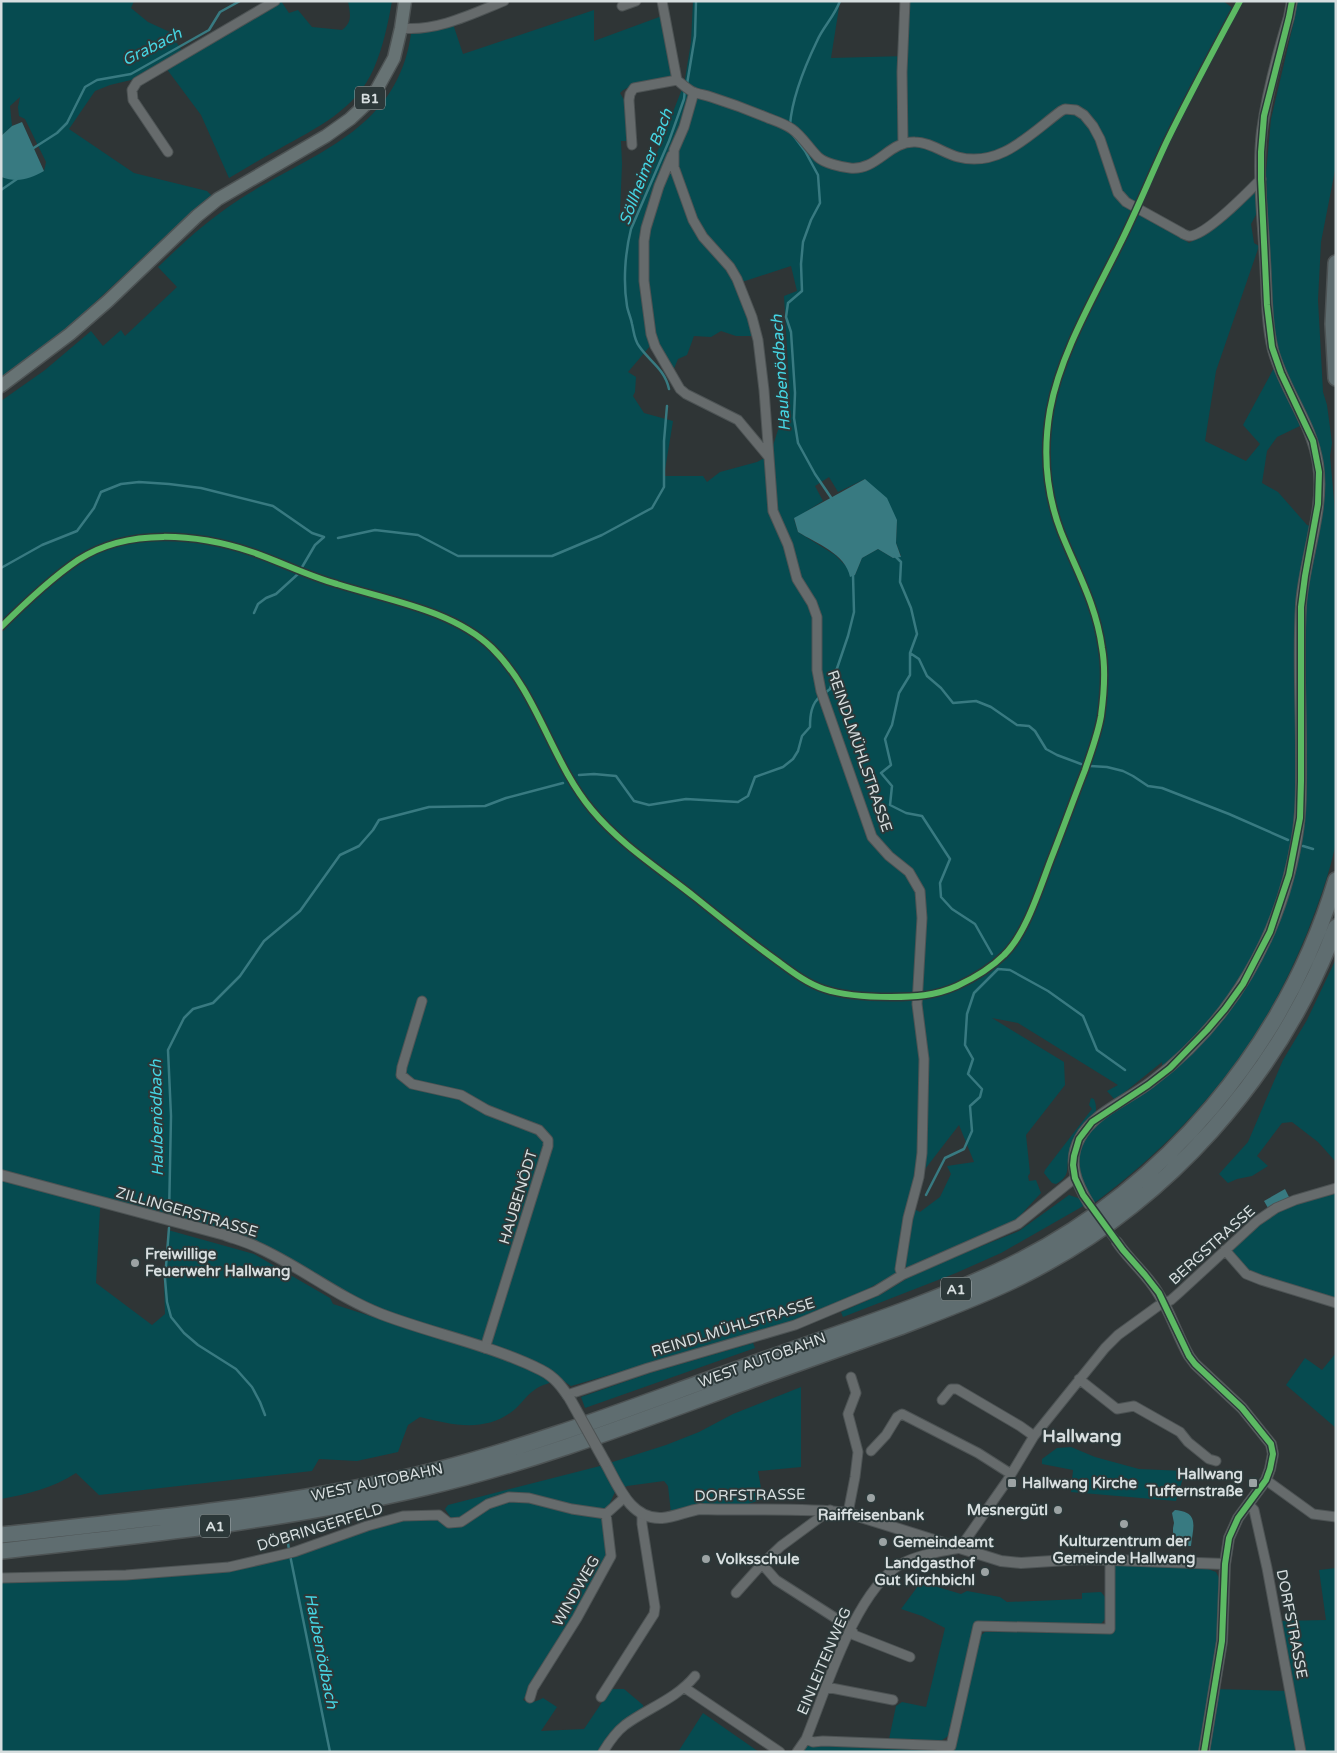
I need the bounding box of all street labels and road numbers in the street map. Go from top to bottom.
road number: B1 [355,86,385,110]
street label: REINDLMÜHLSTRASSE [824,668,896,834]
street label: HAUBENÖDT [495,1148,541,1246]
street label: ZILLINGERSTRASSE [114,1183,260,1241]
street label: BERGSTRASSE [1165,1202,1259,1288]
road number: A1 [941,1278,971,1300]
street label: REINDLMÜHLSTRASSE [649,1294,817,1360]
street label: WEST AUTOBAHN [696,1329,828,1391]
street label: WEST AUTOBAHN [309,1459,445,1505]
street label: DORFSTRASSE [694,1485,806,1505]
street label: DÖBRINGERFELD [255,1499,385,1555]
road number: A1 [200,1514,230,1538]
street label: WINDWEG [549,1552,603,1630]
street label: DORFSTRASSE [1273,1568,1311,1680]
street label: EINLEITENWEG [793,1604,855,1718]

